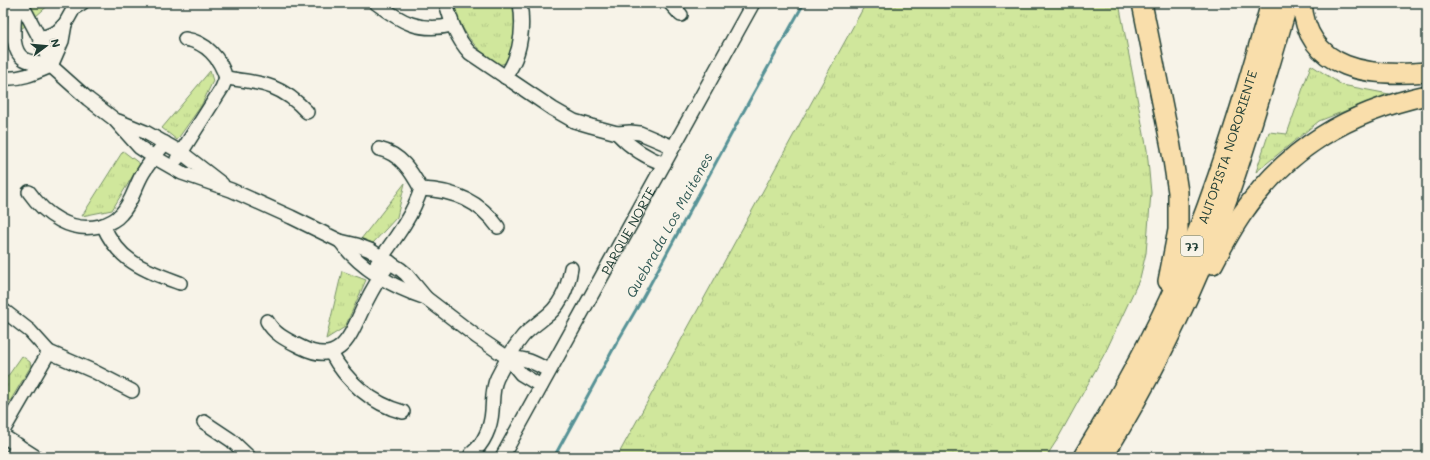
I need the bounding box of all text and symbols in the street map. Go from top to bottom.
north arrow [26,26,66,66]
text: N [48,37,64,49]
street label: AUTOPISTA NORORIENTE [1193,68,1260,226]
water label: Quebrada Los Maitenes [621,149,717,301]
street label: PARQUE NORTE [596,183,658,277]
road number: 77 [1181,236,1203,256]

